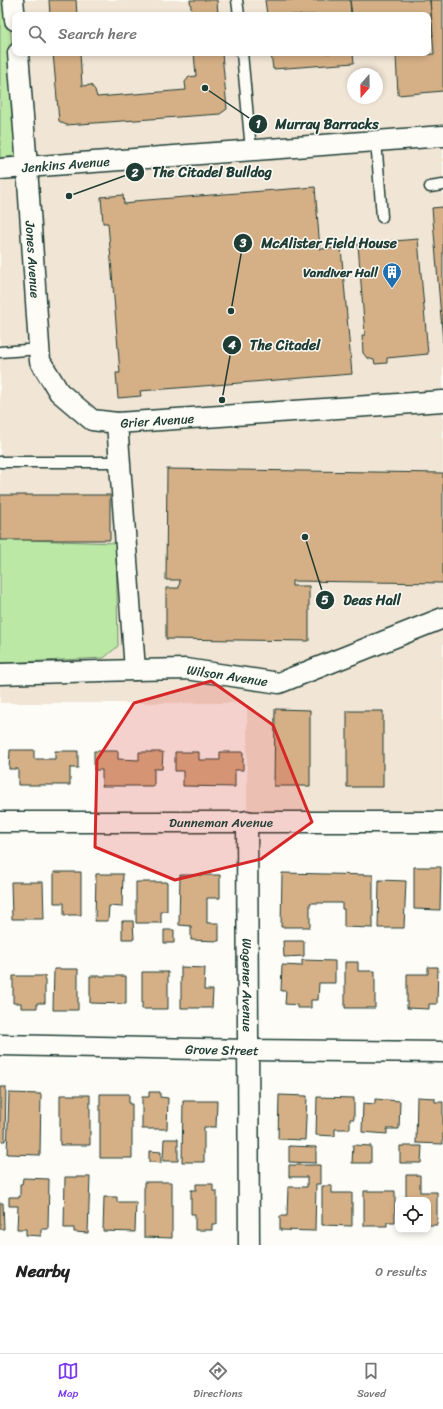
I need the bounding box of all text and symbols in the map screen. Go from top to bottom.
search box [12,12,431,56]
text: Search here [58,21,137,47]
icon: search [26,23,48,45]
north arrow [347,68,383,104]
callout: Murray Barracks [248,111,387,137]
text: Murray Barracks [274,112,379,137]
text: 1 [255,113,261,135]
street label: Jenkins Avenue [20,150,111,179]
callout: The Citadel Bulldog [125,159,280,185]
text: The Citadel Bulldog [152,160,273,185]
text: 2 [131,162,139,184]
street label: Jones Avenue [19,219,47,299]
callout: McAlister Field House [233,230,404,256]
text: McAlister Field House [260,231,398,256]
text: 3 [239,232,247,254]
place label: Vandiver Hall [303,261,379,284]
building icon: Vandiver Hall [381,261,403,289]
callout: The Citadel [222,332,328,358]
text: The Citadel [250,333,321,358]
text: 4 [227,334,236,356]
street label: Grier Avenue [120,407,195,435]
callout: Deas Hall [315,587,408,613]
text: Deas Hall [343,588,402,613]
text: 5 [321,589,329,611]
street label: Wilson Avenue [185,658,270,693]
street label: Dunneman Avenue [169,811,273,834]
street label: Wagener Avenue [236,938,259,1032]
street label: Grove Street [185,1038,259,1062]
map controls [395,1197,431,1233]
button: locate [395,1197,431,1233]
text: Nearby [16,1256,70,1286]
text: 0 results [375,1260,427,1283]
tab: Map [57,1360,79,1403]
tab: Directions [193,1360,243,1403]
tab: Saved [357,1360,386,1403]

